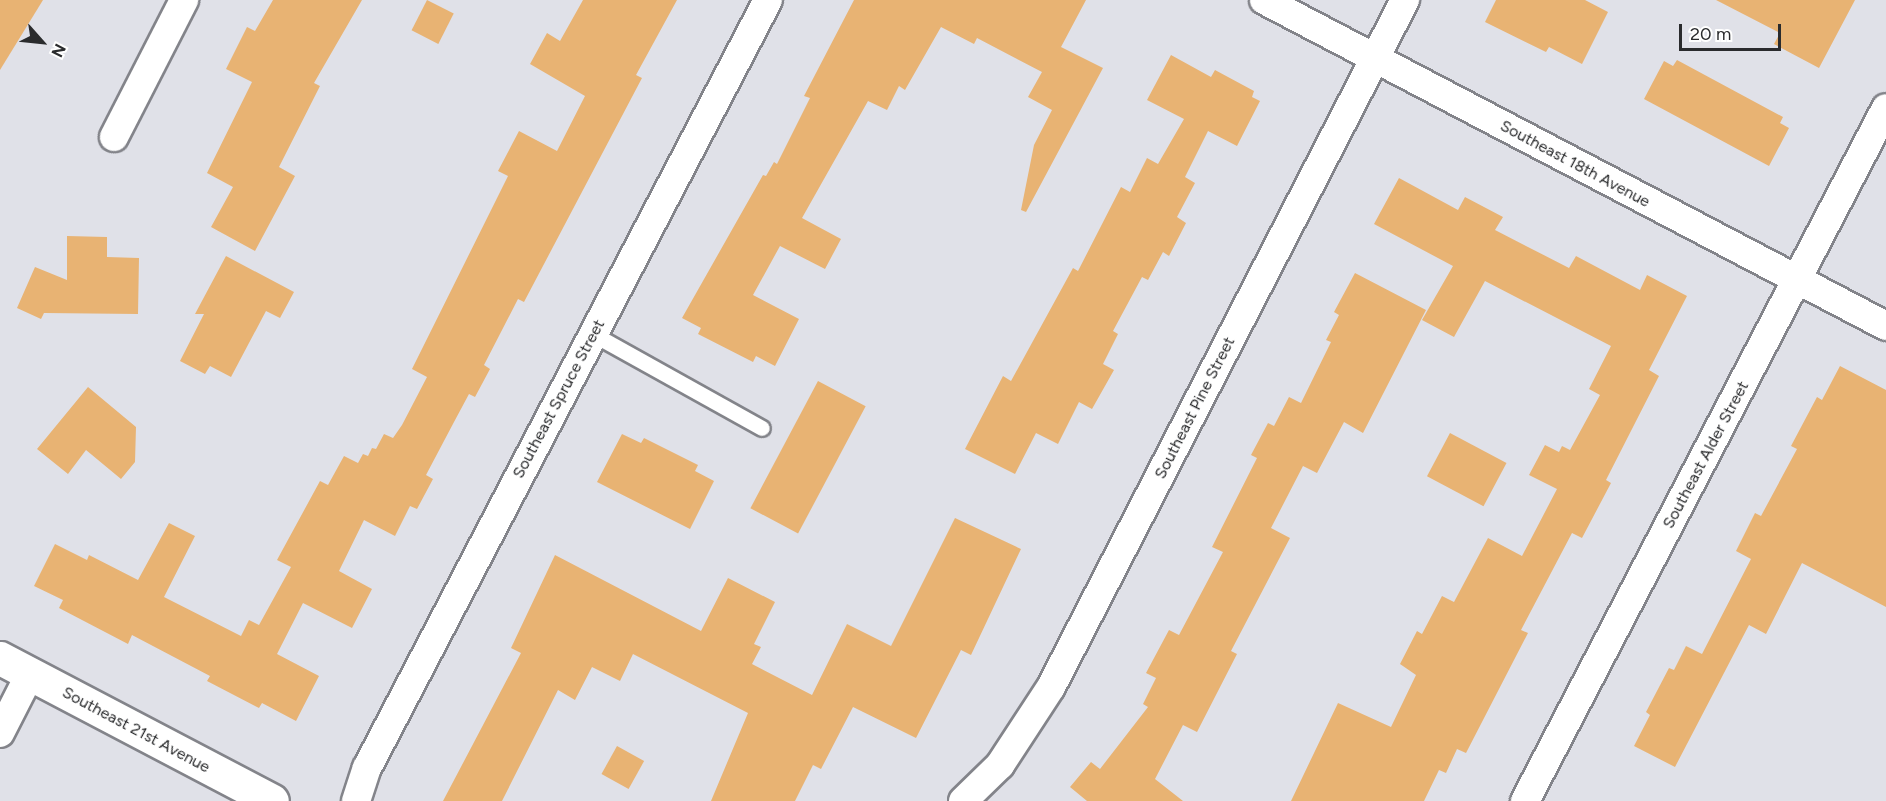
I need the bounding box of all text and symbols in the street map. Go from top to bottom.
north arrow [12,12,72,72]
scale bar [1682,12,1784,50]
text: 20 m [1690,23,1731,45]
text: N [47,41,70,60]
street label: Southeast 18th Avenue [1497,116,1653,212]
street label: Southeast Spruce Street [509,316,609,482]
street label: Southeast Pine Street [1151,334,1239,482]
street label: Southeast Alder Street [1659,378,1753,532]
street label: Southeast 21st Avenue [59,683,213,777]

